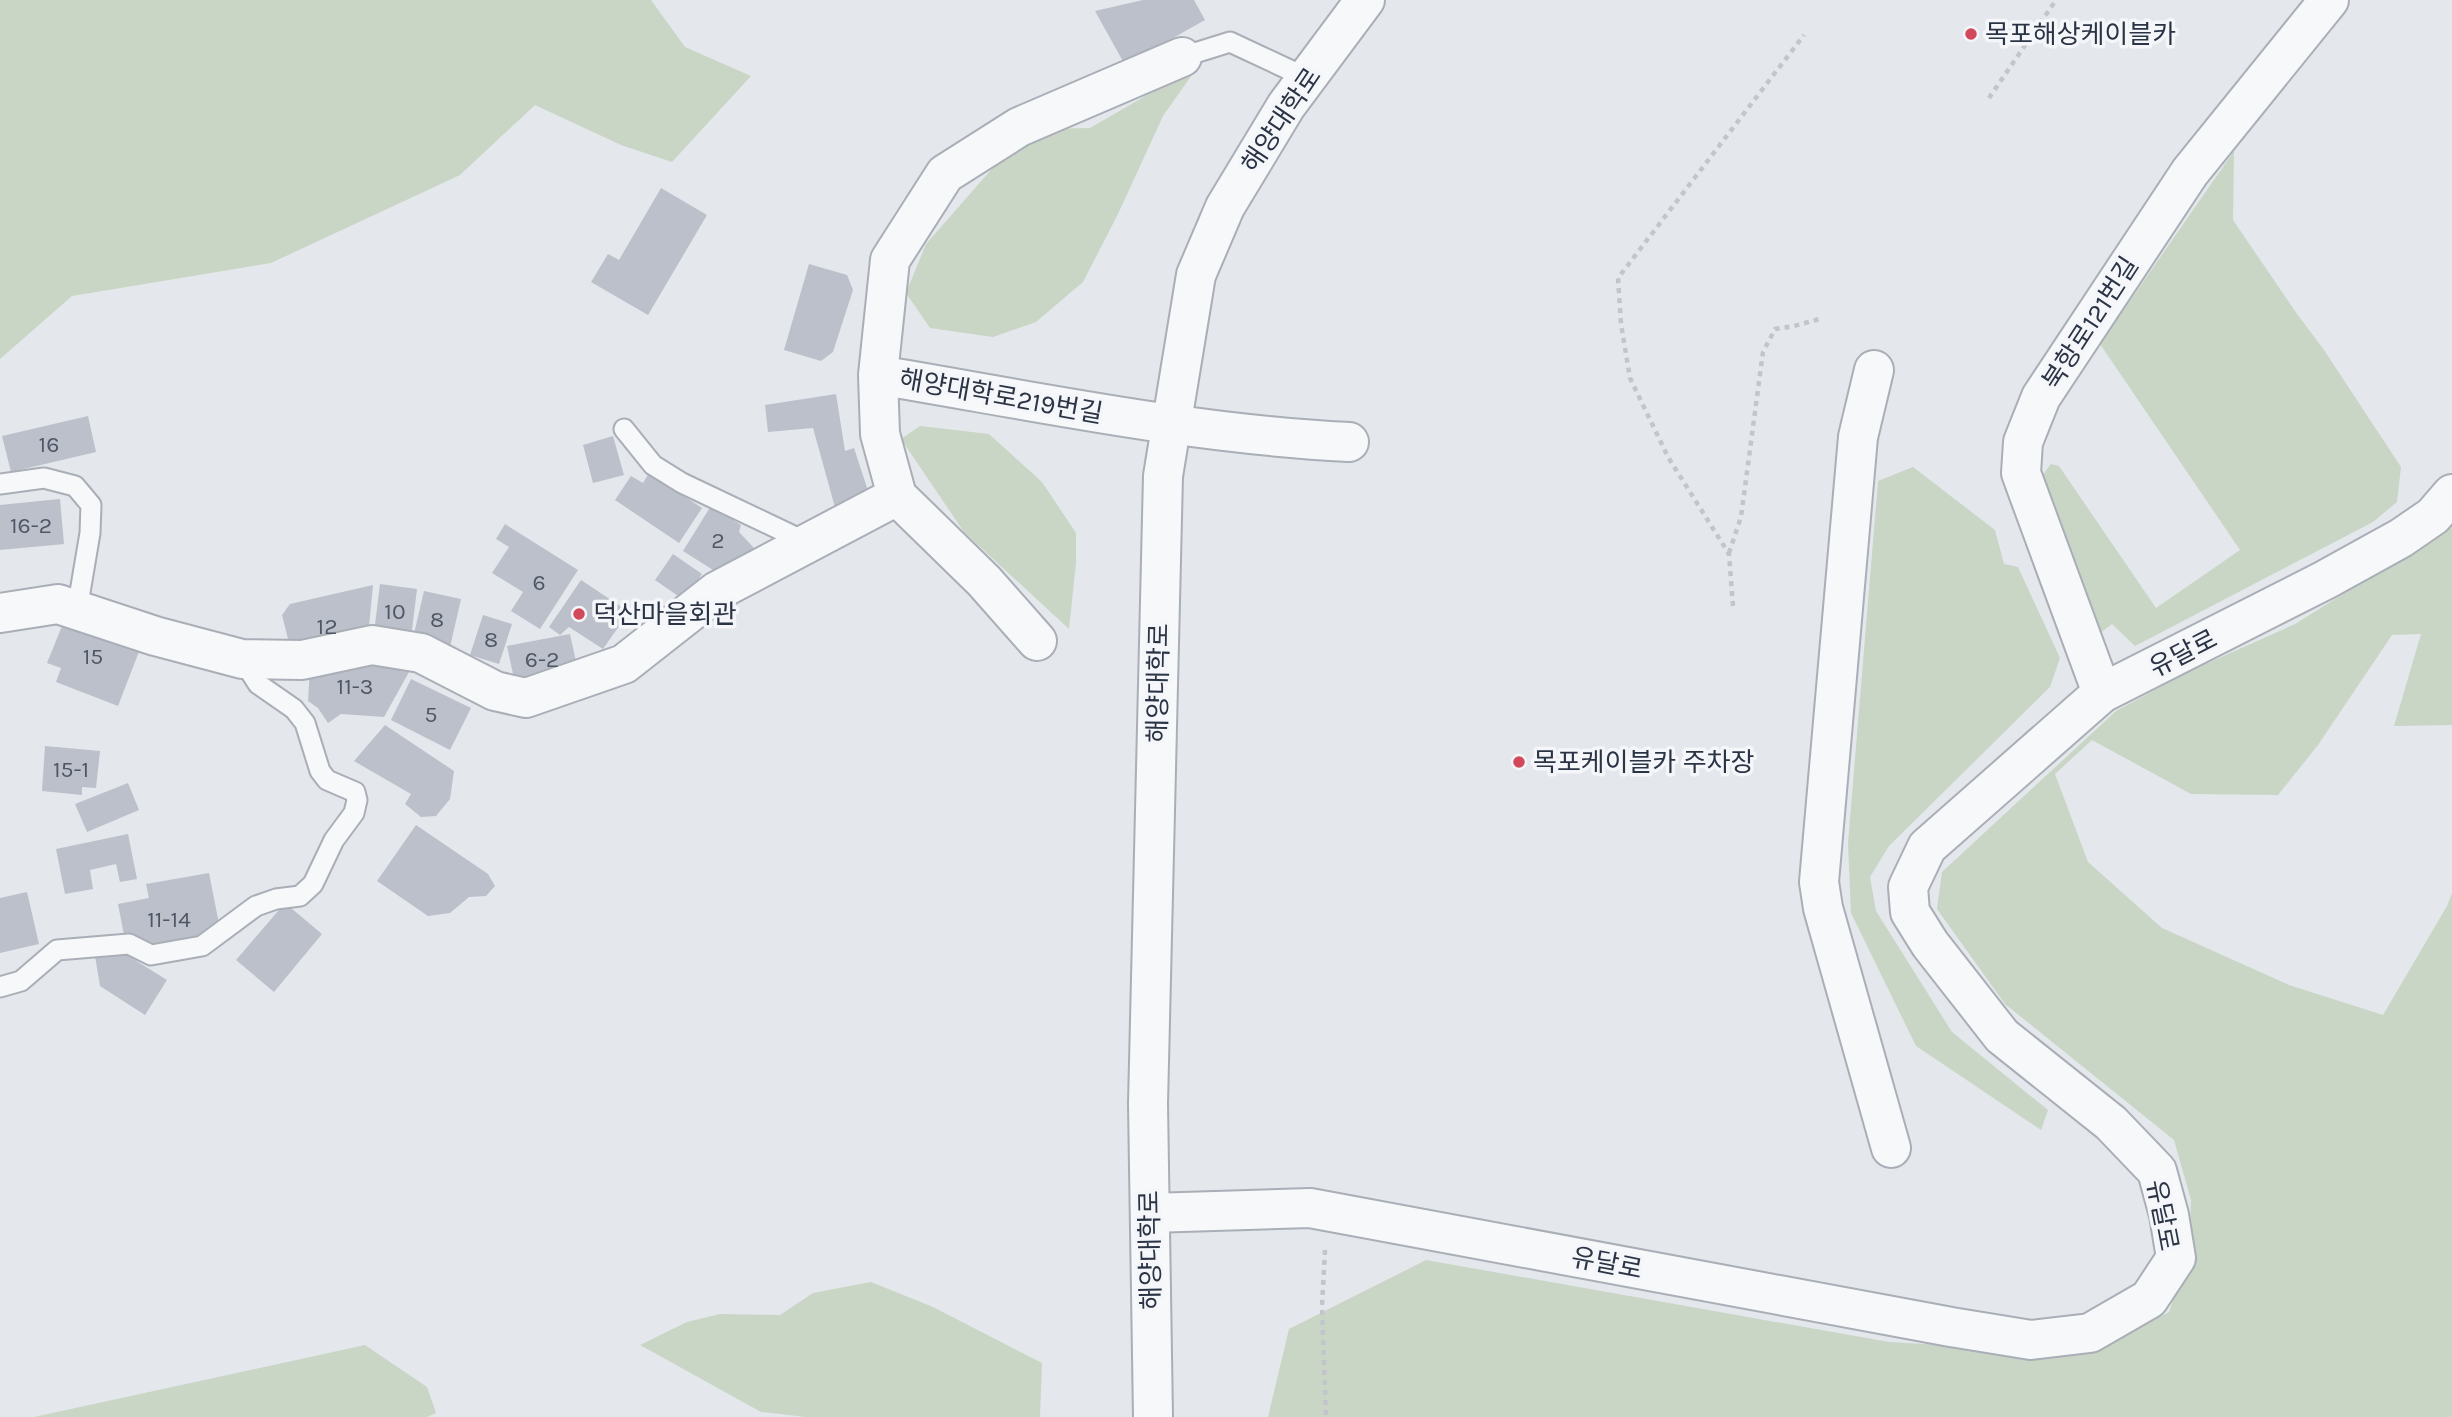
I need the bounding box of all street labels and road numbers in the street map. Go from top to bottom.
street label: 해양대학로 [1235,62,1328,179]
street label: 북항로121번길 [2036,251,2145,395]
street label: 해양대학로219번길 [897,363,1105,430]
street label: 해양대학로 [1142,623,1175,743]
street label: 유달로 [2144,623,2222,684]
street label: 유달로 [2140,1177,2185,1253]
street label: 해양대학로 [1134,1190,1167,1310]
street label: 유달로 [1569,1241,1645,1286]

